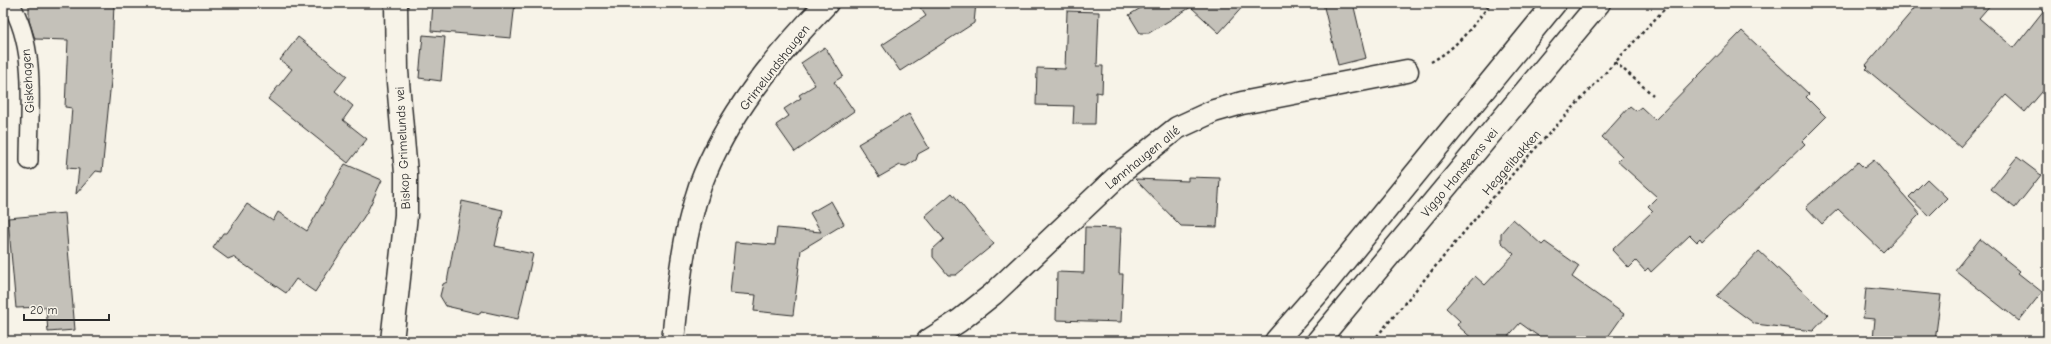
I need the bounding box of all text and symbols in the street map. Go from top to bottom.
street label: Grimelundshaugen [736,21,812,113]
street label: Giskehagen [18,48,37,114]
street label: Biskop Grimelunds vei [392,86,413,210]
street label: Lønnhaugen allé [1102,122,1183,192]
street label: Viggo Hansteens vei [1418,125,1501,220]
street label: Heggelibakken [1479,127,1544,198]
scale bar [24,296,109,322]
text: 20 m [30,303,58,317]

